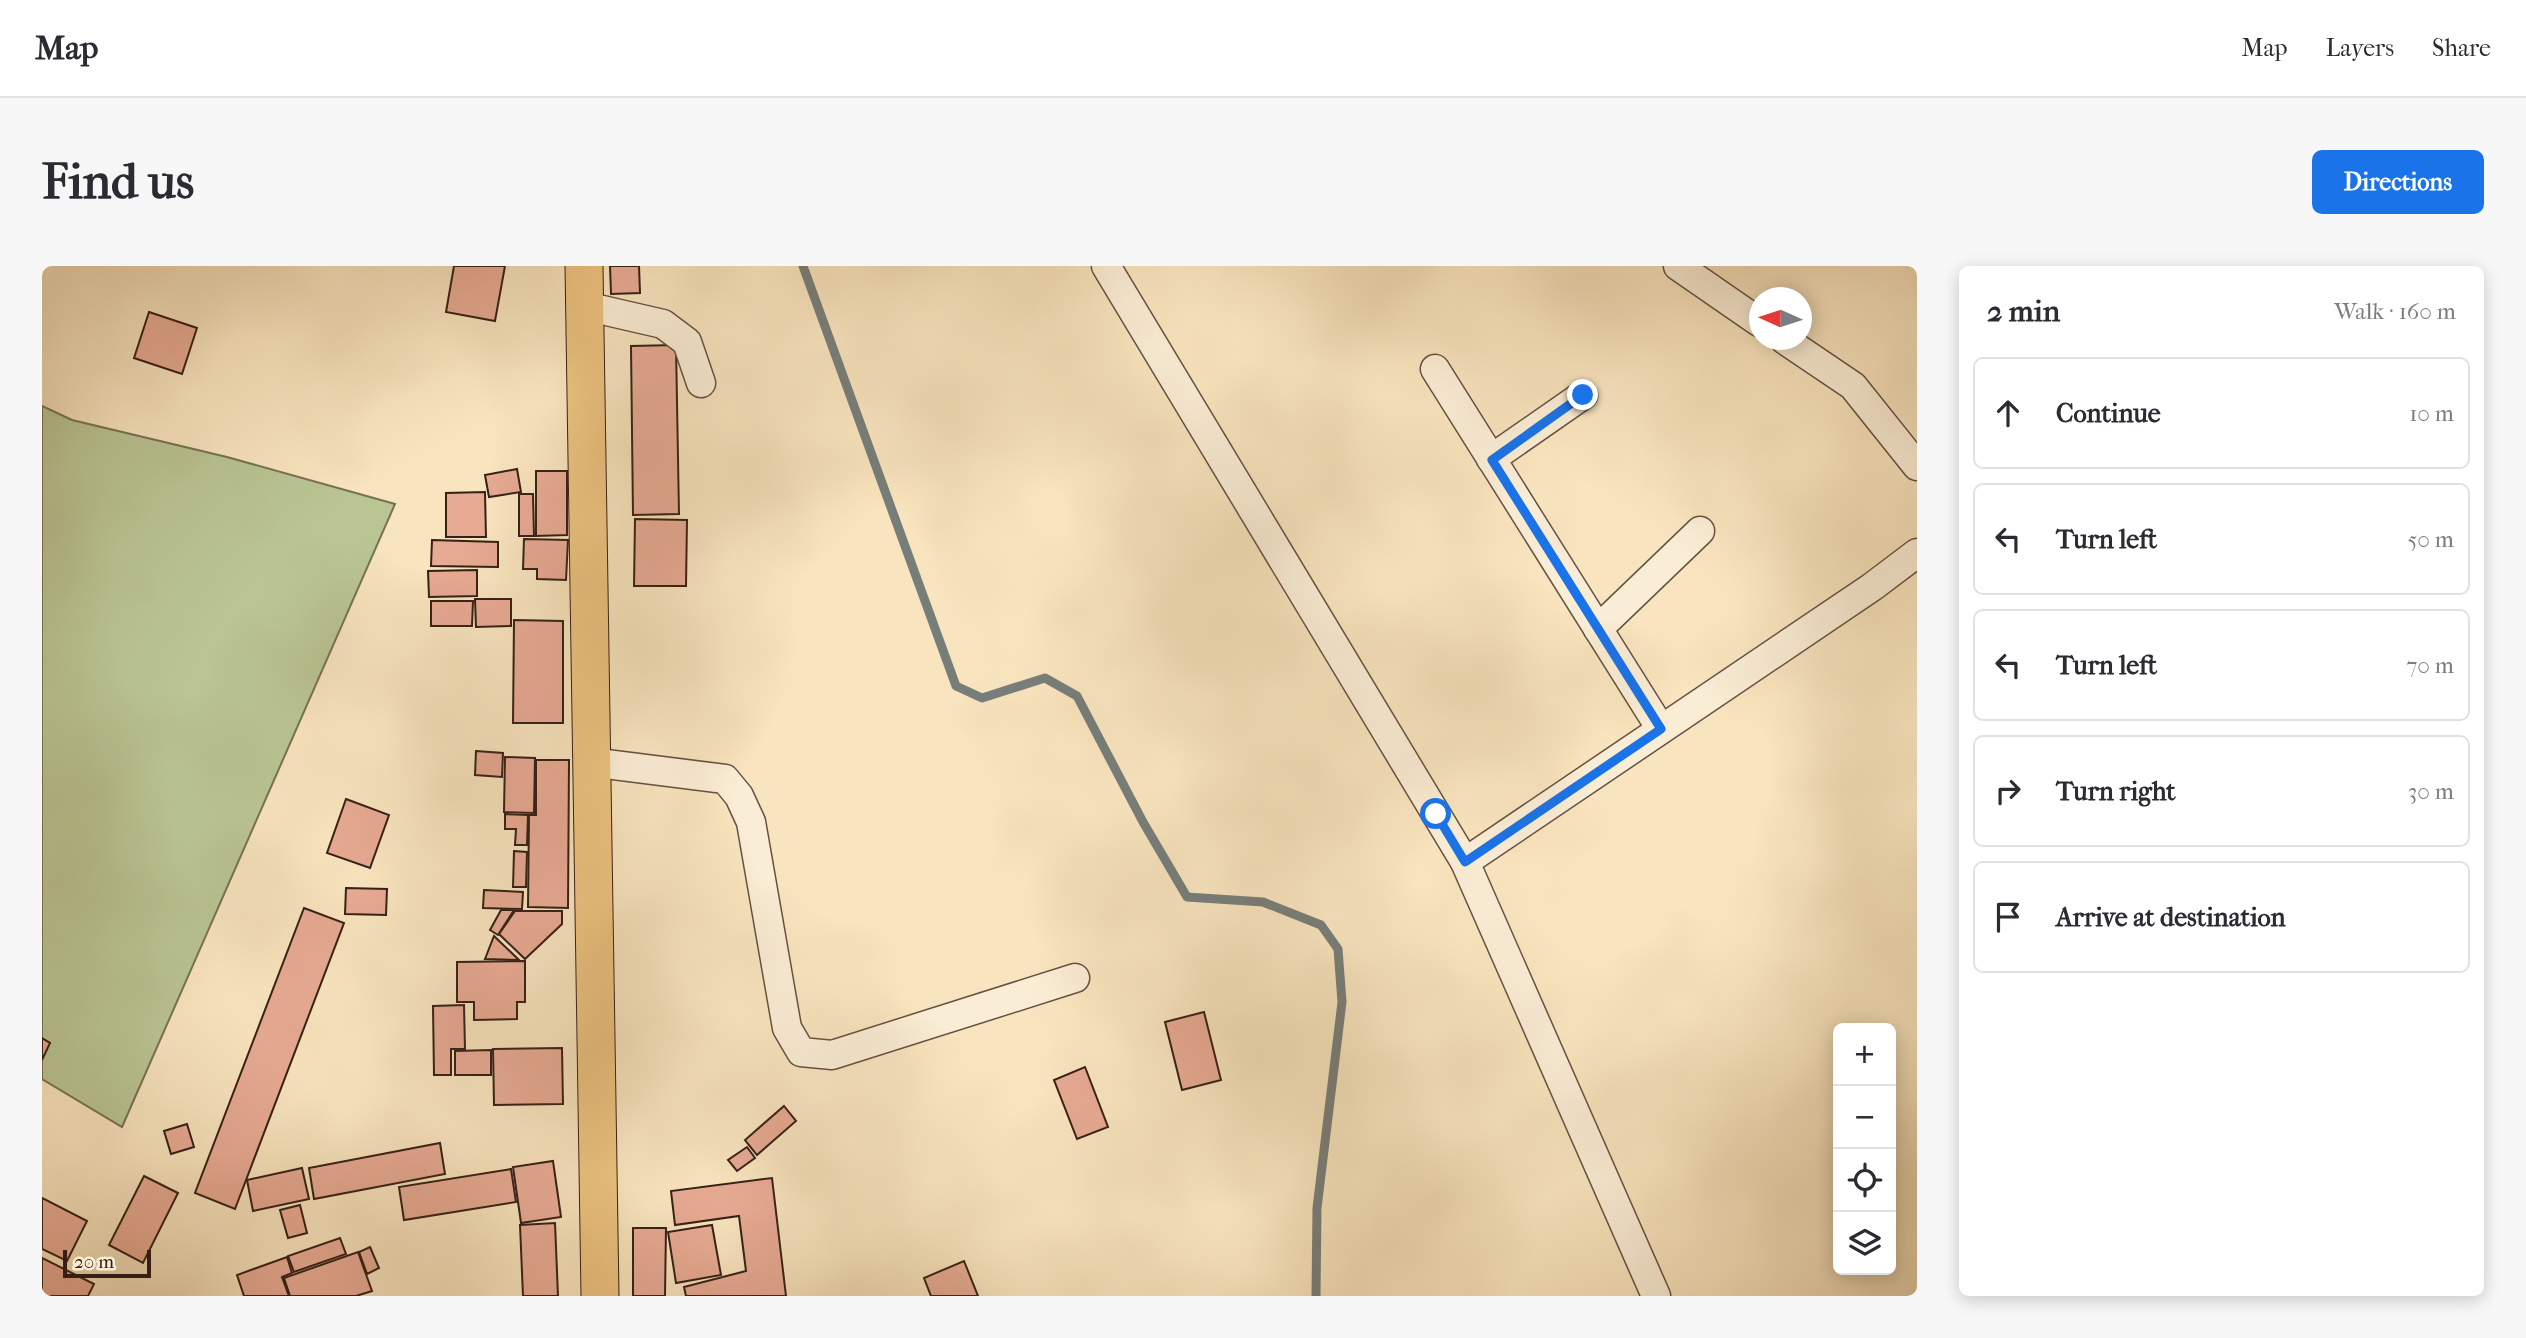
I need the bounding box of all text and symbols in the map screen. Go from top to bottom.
text: Map [35,29,98,68]
text: Map [2242,34,2288,62]
text: Layers [2326,34,2394,62]
text: Share [2432,34,2491,62]
button: Directions [2312,150,2484,214]
text: Find us [42,153,194,211]
north arrow [1749,287,1812,350]
text: 2 min [1987,294,2060,329]
text: Walk · 160 m [2334,298,2456,325]
route end [1567,379,1598,410]
icon: ahead [1989,394,2027,432]
text: Continue [2056,398,2161,429]
text: 10 m [2409,400,2454,427]
icon: left [1989,520,2027,558]
text: Turn left [2056,524,2157,555]
text: 50 m [2407,526,2454,553]
icon: left [1989,646,2027,684]
text: Turn left [2056,650,2157,681]
text: 70 m [2406,652,2454,679]
icon: right [1989,772,2027,810]
text: Turn right [2056,776,2176,807]
text: 30 m [2408,778,2454,805]
route start [1420,798,1451,829]
icon: arrive [1989,898,2027,936]
text: Arrive at destination [2056,902,2286,933]
map controls [1833,1023,1896,1275]
button: + [1833,1023,1896,1086]
button: − [1833,1086,1896,1149]
button: locate [1833,1149,1896,1212]
button: layers [1833,1212,1896,1275]
scale bar [63,1247,150,1279]
text: 20 m [74,1251,114,1273]

